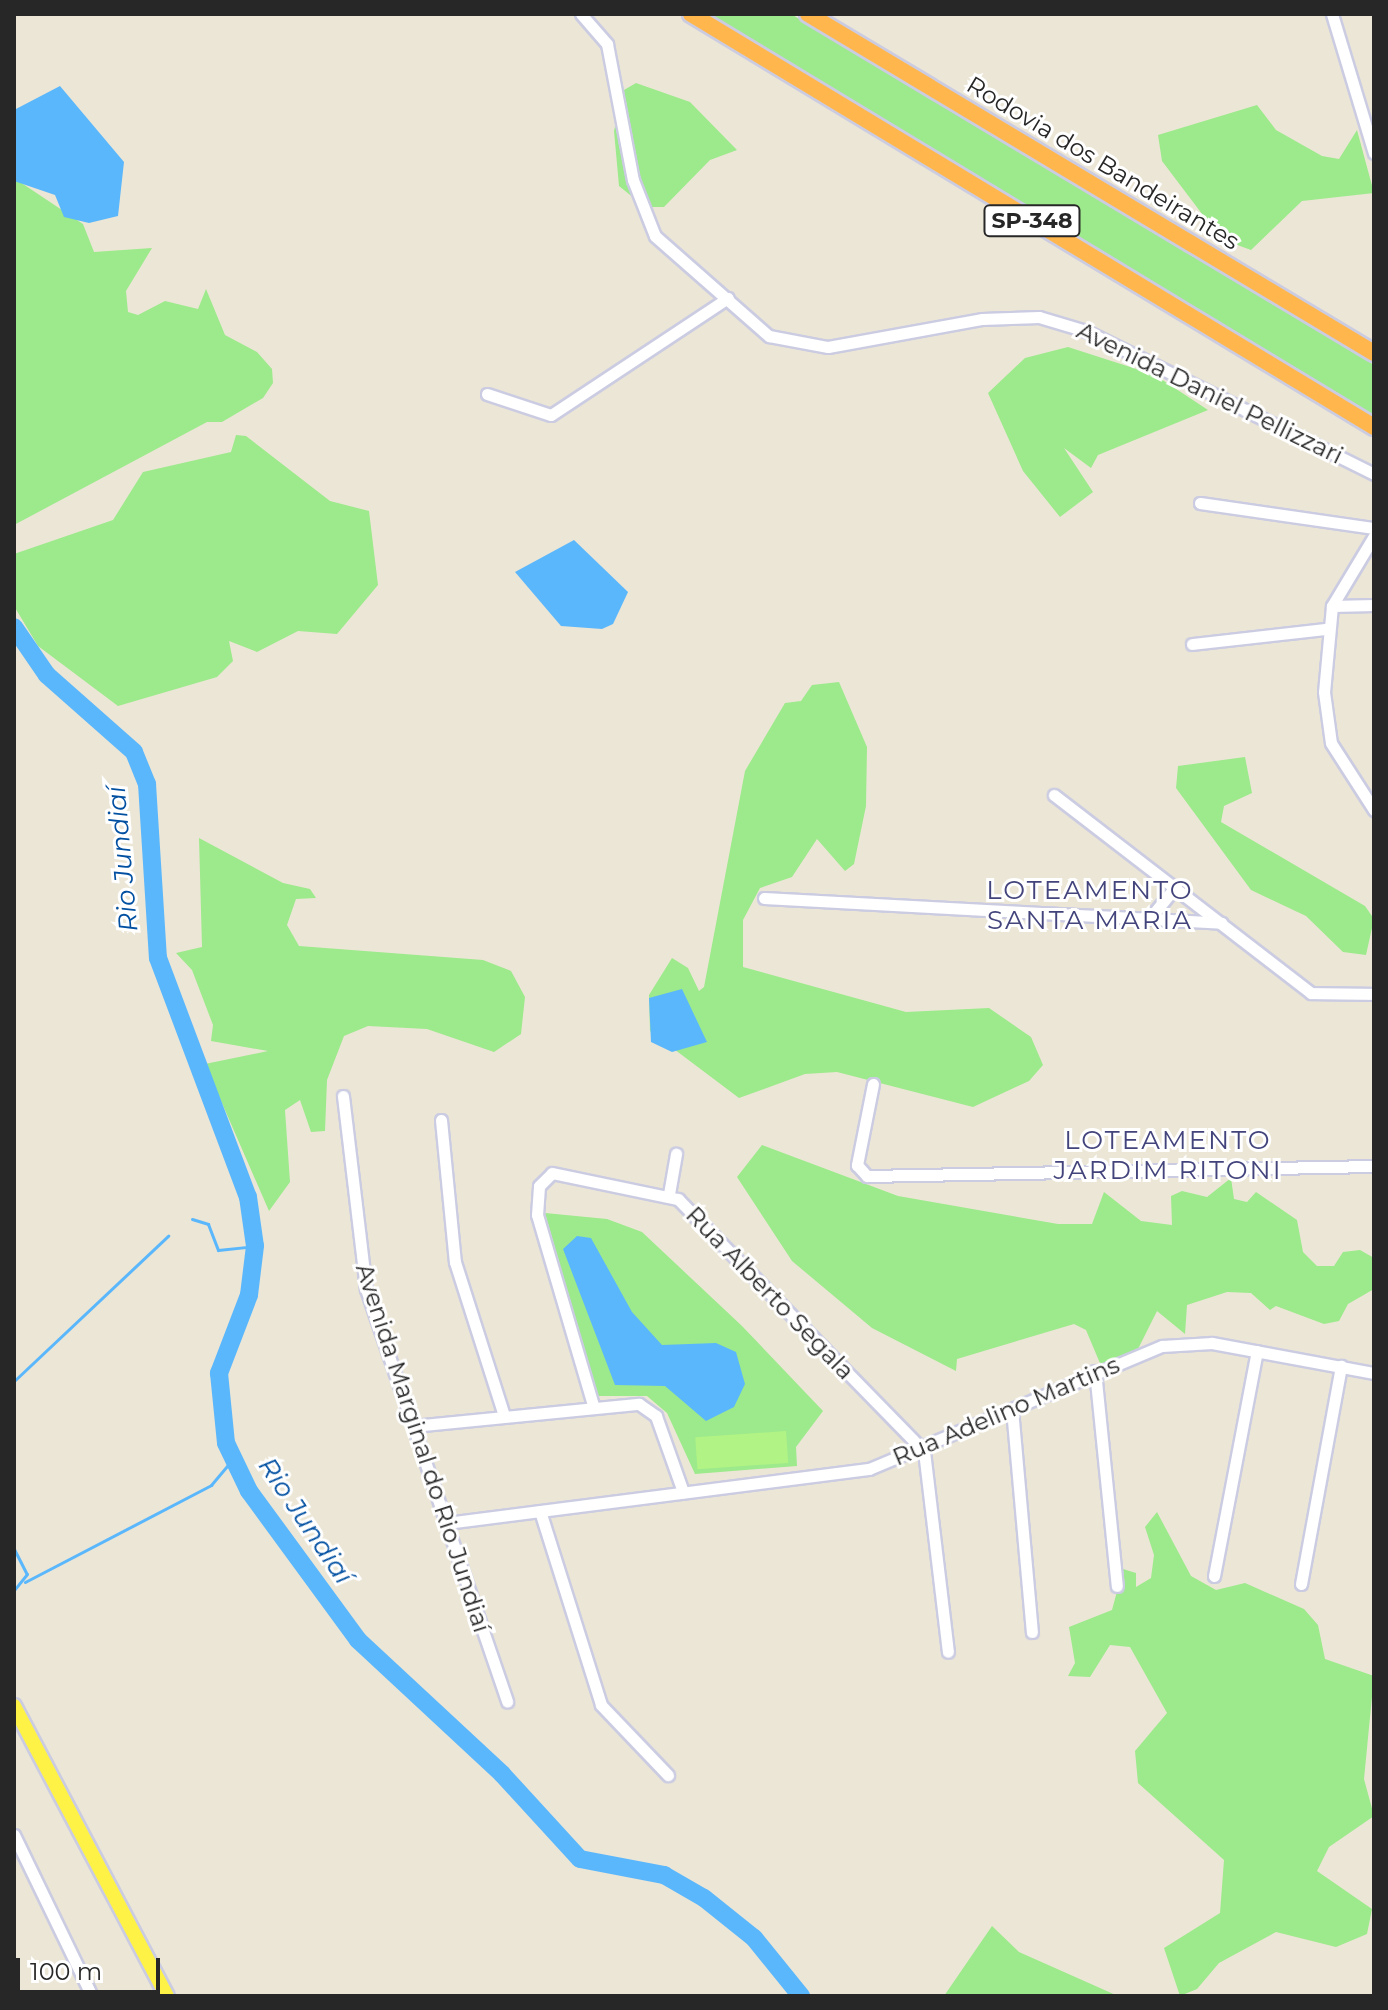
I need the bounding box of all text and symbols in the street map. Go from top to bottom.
street label: Rodovia dos Bandeirantes [962,70,1244,256]
road number: SP-348 [982,203,1082,239]
street label: Avenida Daniel Pellizzari [1072,316,1348,470]
water label: Rio Jundiaí [101,785,145,933]
district label: LOTEAMENTO SANTA MARIA [986,875,1194,936]
district label: LOTEAMENTO JARDIM RITONI [1053,1125,1283,1186]
street label: Rua Alberto Segala [680,1200,860,1386]
street label: Avenida Marginal do Rio Jundiaí [350,1260,496,1636]
street label: Rua Adelino Martins [888,1350,1124,1472]
water label: Rio Jundiaí [251,1452,359,1590]
scale bar [20,1942,164,1992]
text: 100 m [30,1957,102,1986]

